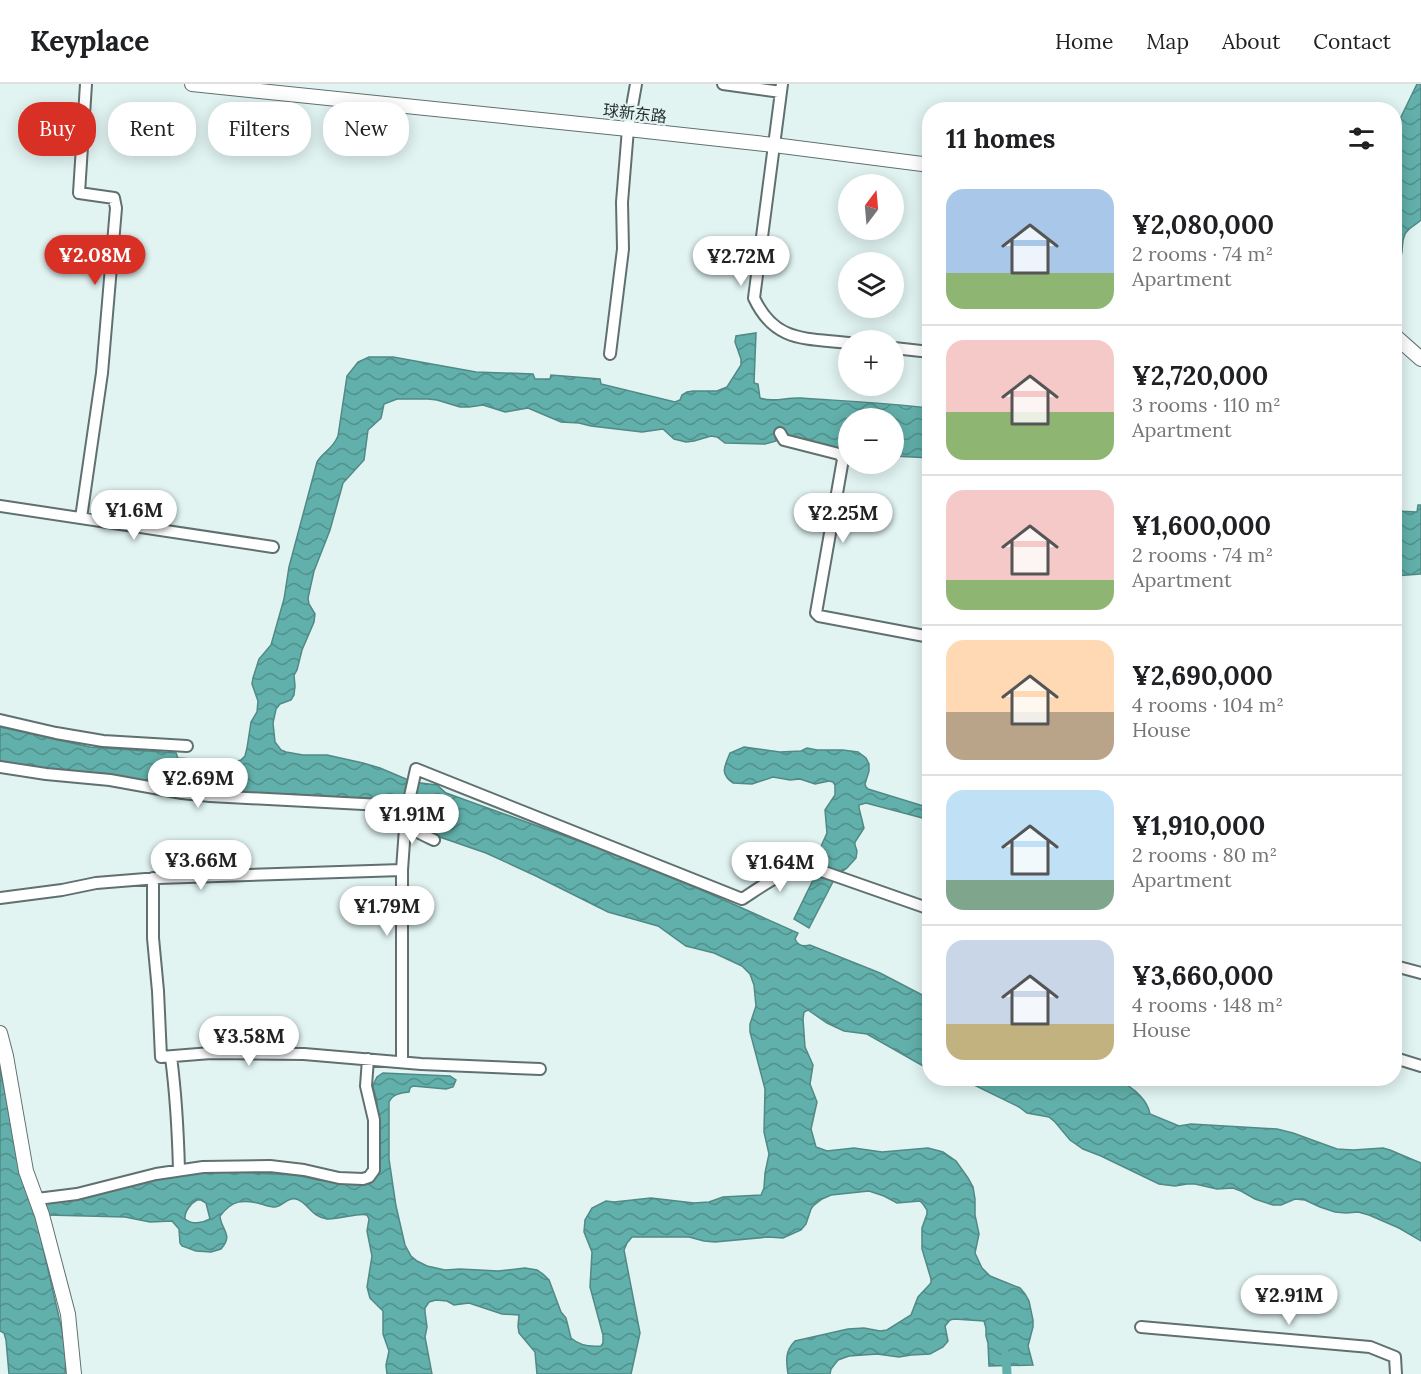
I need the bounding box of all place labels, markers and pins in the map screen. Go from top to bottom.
pin: ¥2.08M [46,235,144,286]
pin: ¥2.72M [692,236,790,287]
pin: ¥1.6M [92,490,176,541]
pin: ¥2.25M [794,493,892,544]
pin: ¥2.69M [149,758,247,809]
pin: ¥1.91M [363,794,461,845]
pin: ¥3.66M [152,840,250,891]
pin: ¥1.64M [731,842,829,893]
pin: ¥1.79M [338,886,436,937]
pin: ¥3.58M [200,1016,298,1067]
pin: ¥2.91M [1240,1275,1338,1326]

